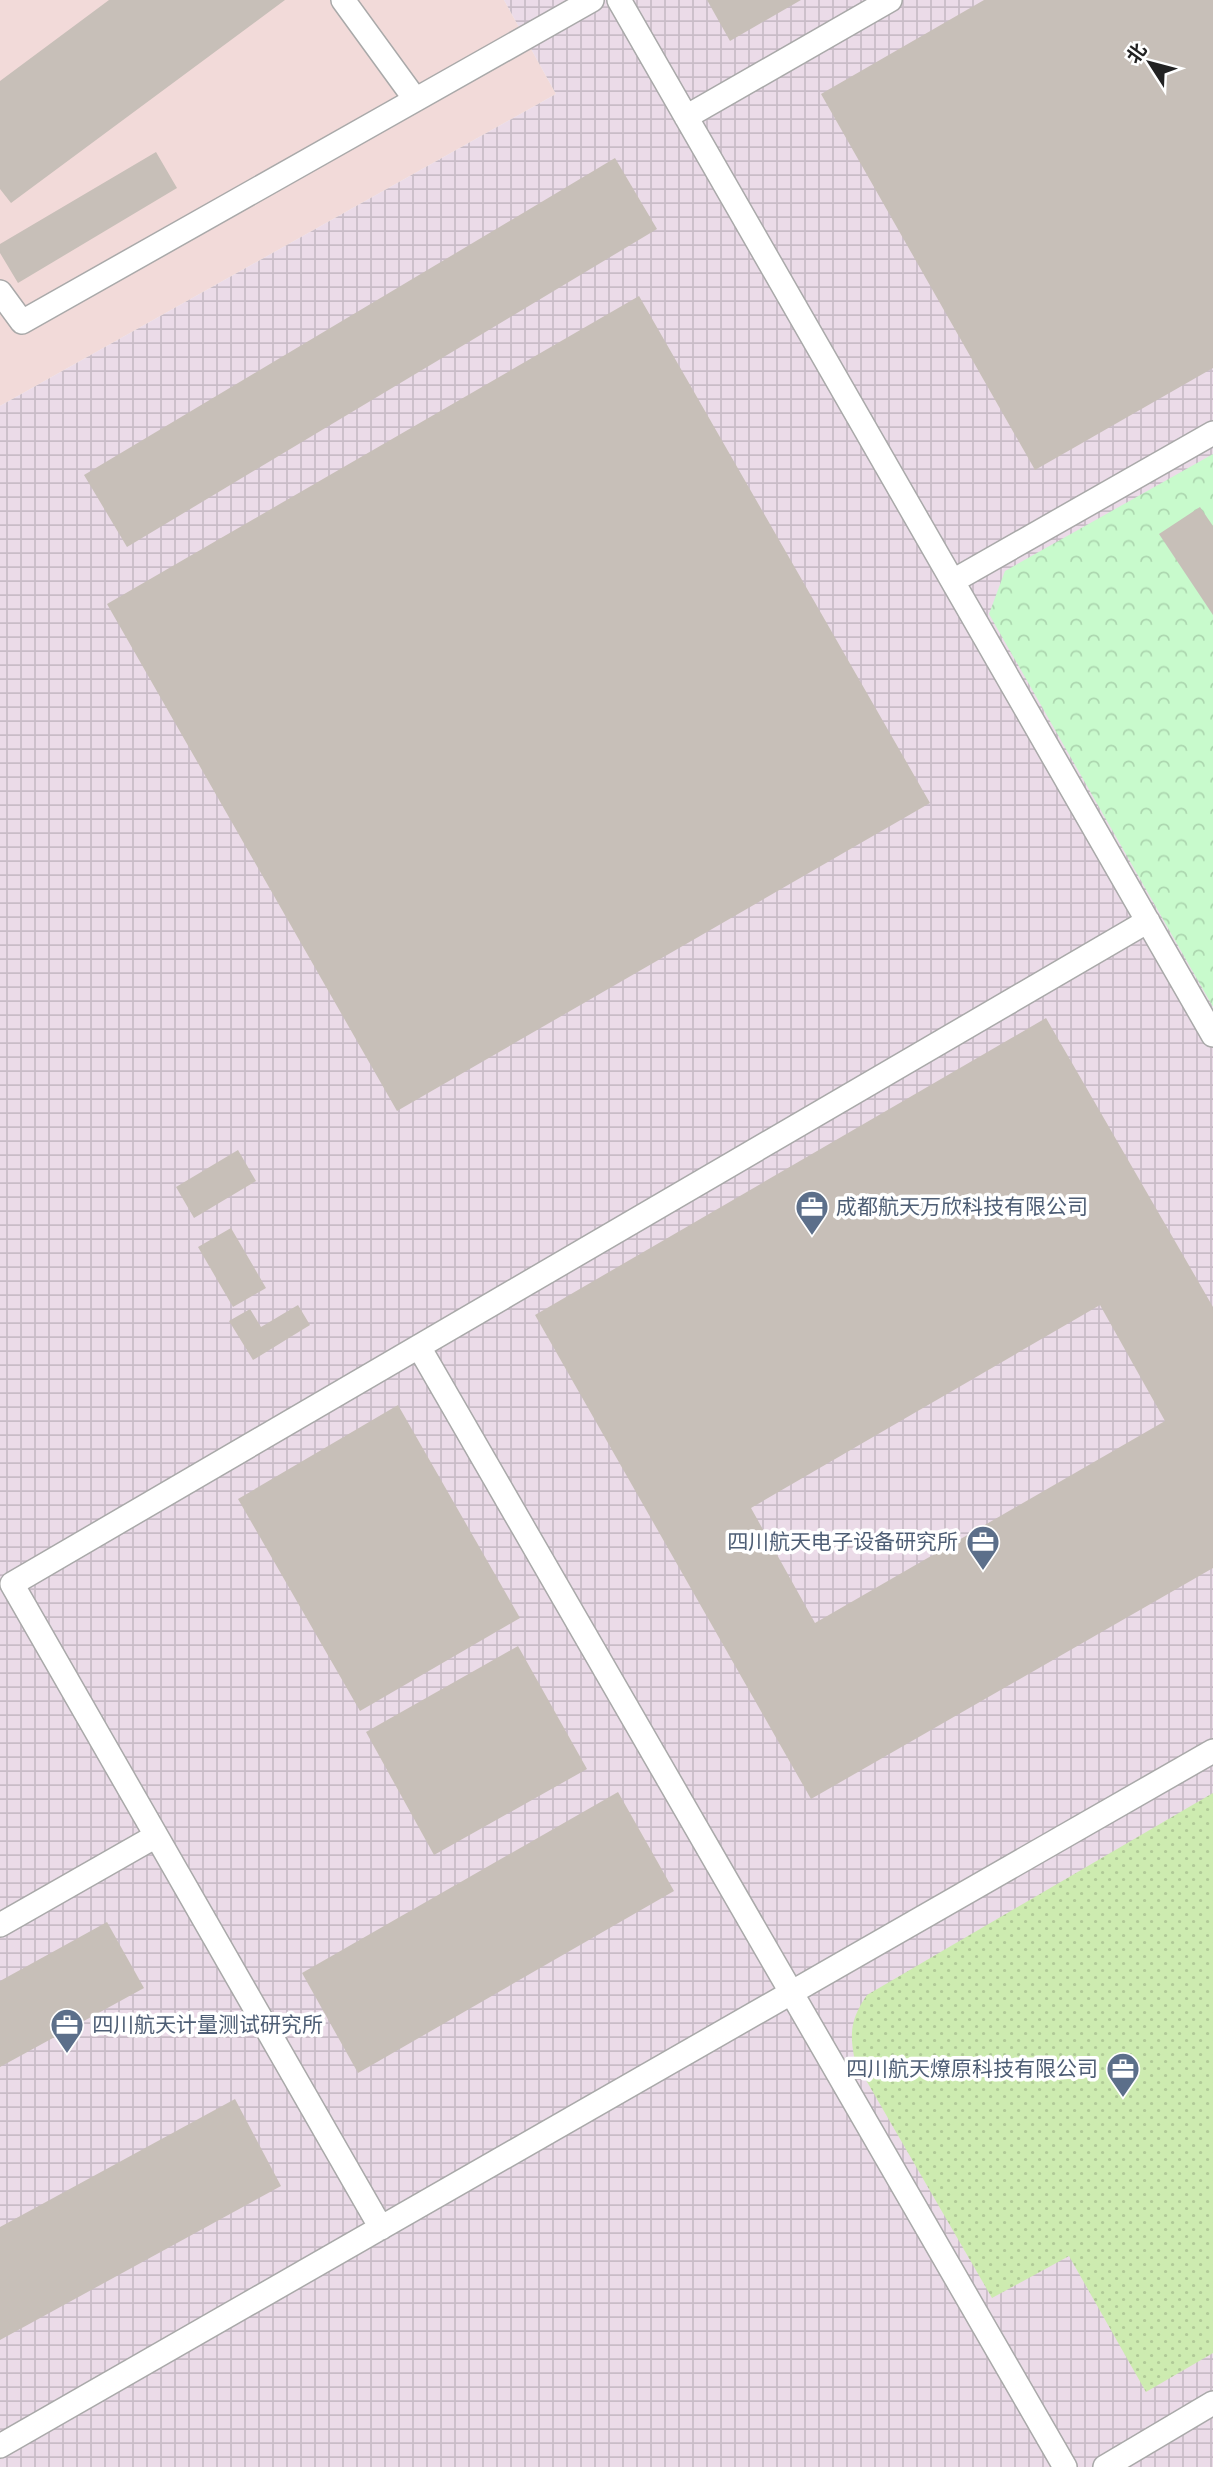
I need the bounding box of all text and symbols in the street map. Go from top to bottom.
north arrow [1115,28,1185,98]
text: 北 [1123,39,1152,68]
office icon: 成都航天万欣科技有限公司 [793,1188,831,1237]
place label: 成都航天万欣科技有限公司 [836,1195,1088,1220]
office icon: 四川航天电子设备研究所 [964,1523,1002,1572]
place label: 四川航天电子设备研究所 [727,1530,958,1555]
office icon: 四川航天计量测试研究所 [48,2006,86,2055]
place label: 四川航天计量测试研究所 [92,2013,323,2038]
office icon: 四川航天燎原科技有限公司 [1104,2050,1142,2099]
place label: 四川航天燎原科技有限公司 [846,2057,1098,2082]

